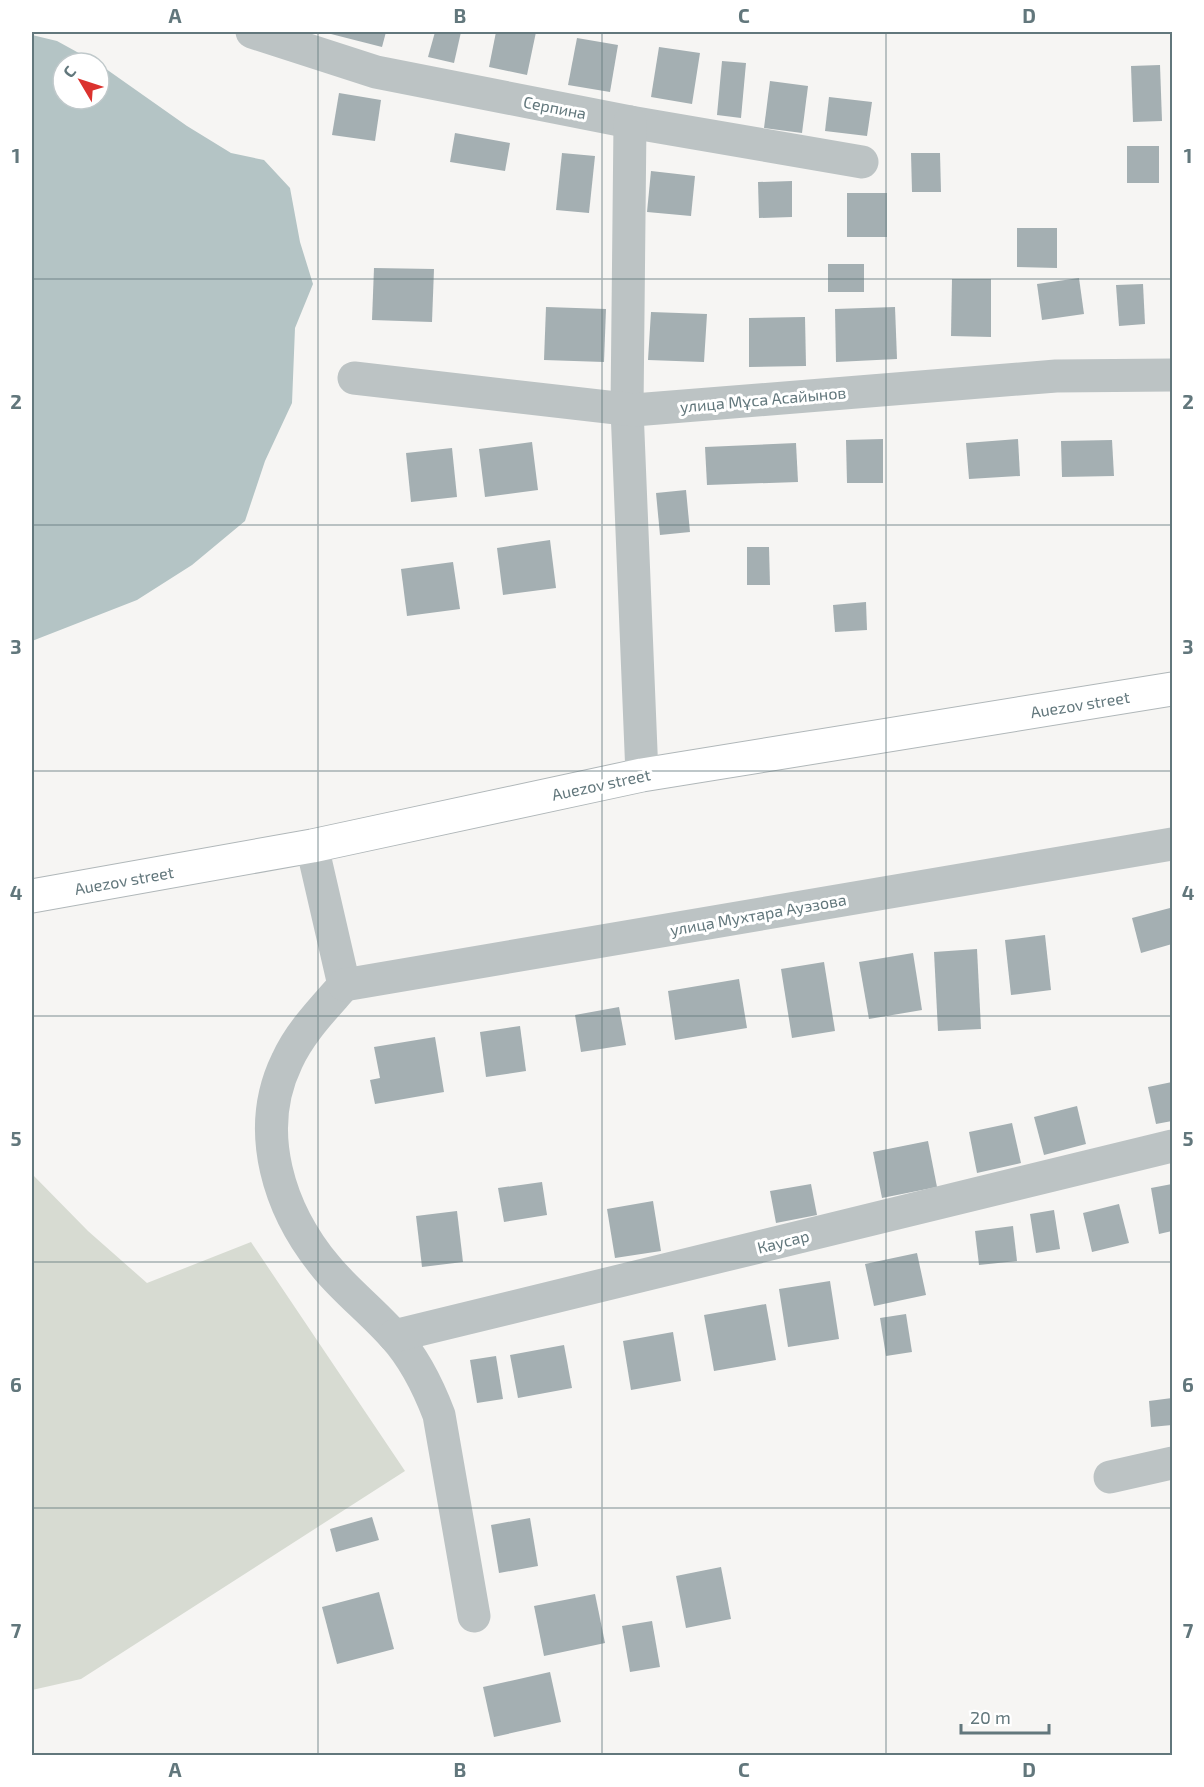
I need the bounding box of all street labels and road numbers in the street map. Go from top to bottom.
street label: Серпина [522,92,588,122]
street label: улица Мұса Асайынов [679,382,847,417]
street label: Auezov street [1029,687,1131,721]
street label: Auezov street [550,764,652,804]
street label: Auezov street [73,862,175,898]
street label: улица Мухтара Ауэзова [668,889,848,940]
street label: Каусар [755,1225,811,1258]

